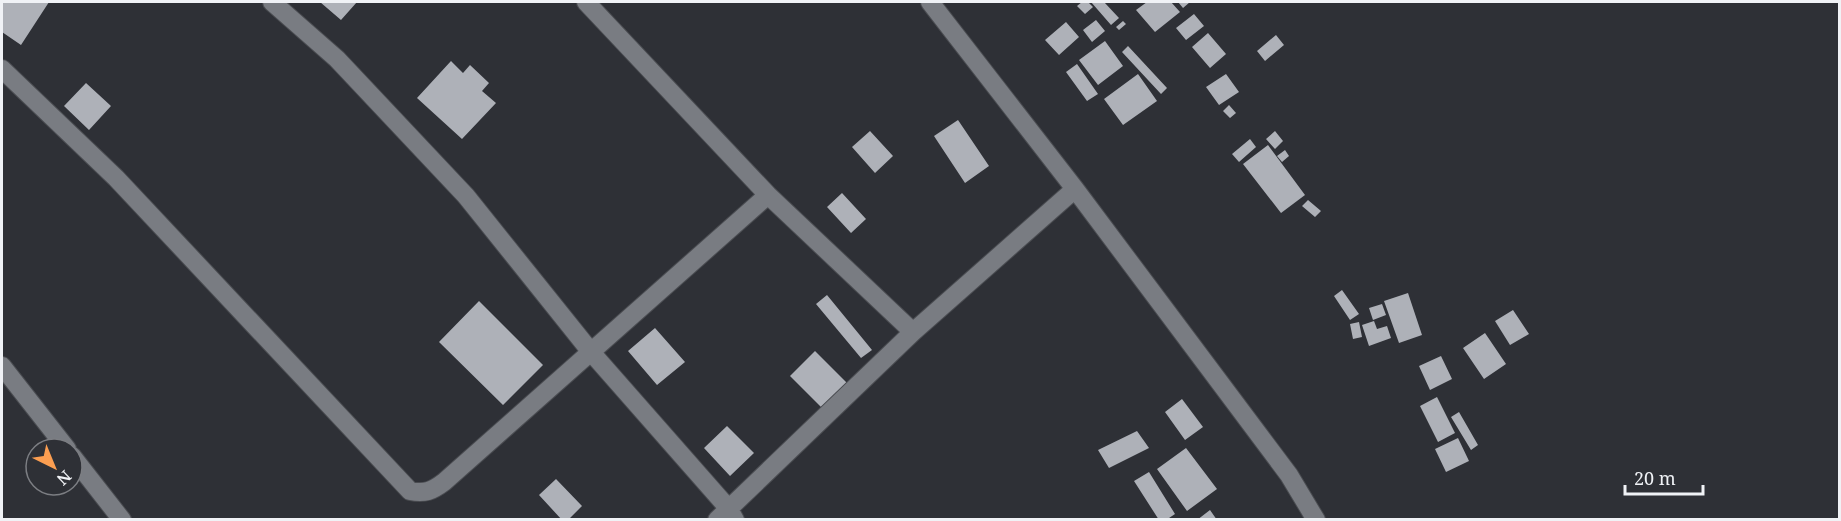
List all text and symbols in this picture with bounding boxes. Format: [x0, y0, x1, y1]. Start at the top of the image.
north arrow [24, 437, 84, 497]
scale bar [1625, 458, 1703, 496]
text: N [52, 466, 76, 491]
text: 20 m [1634, 466, 1676, 490]

